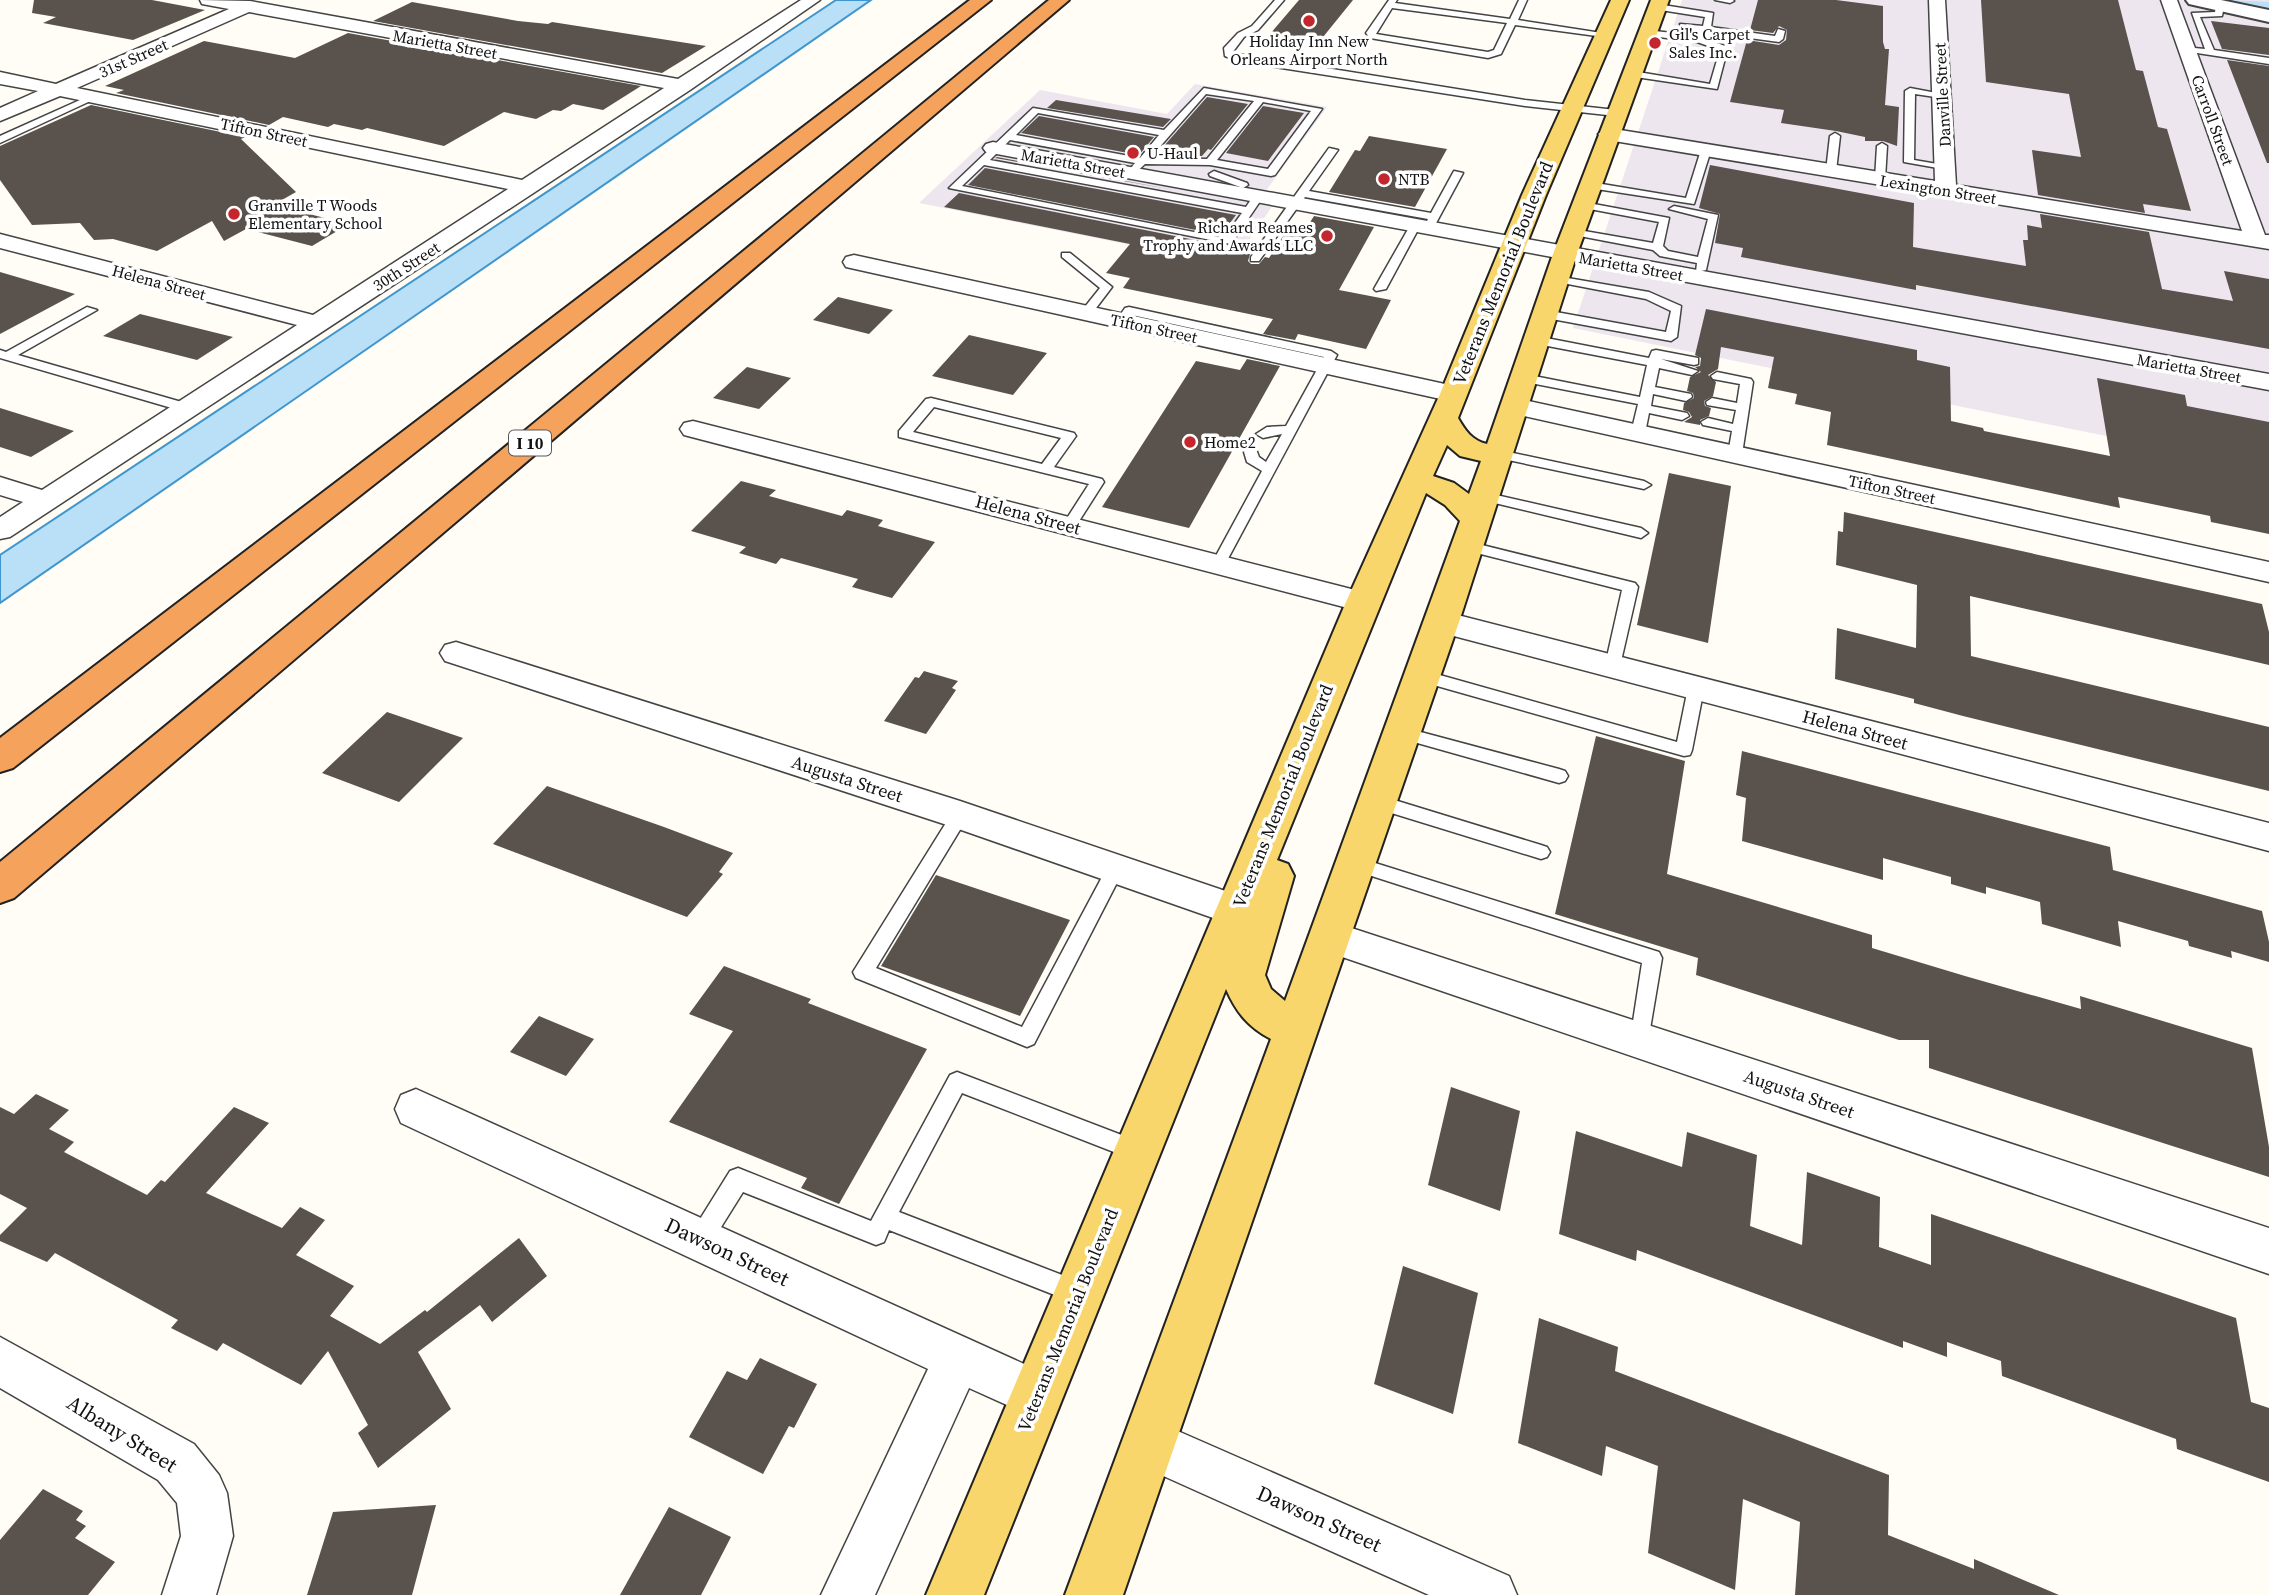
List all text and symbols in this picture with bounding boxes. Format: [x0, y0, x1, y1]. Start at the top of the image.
marker: Holiday Inn New Orleans Airport North [1301, 13, 1317, 29]
place label: Gil's Carpet Sales Inc. [1669, 23, 1751, 63]
street label: Marietta Street [391, 24, 500, 64]
place label: Holiday Inn New Orleans Airport North [1230, 30, 1388, 70]
street label: 31st Street [95, 33, 172, 83]
marker: Gil's Carpet Sales Inc. [1647, 35, 1663, 51]
street label: Danville Street [1928, 42, 1956, 148]
street label: Carroll Street [2186, 72, 2240, 169]
street label: Tifton Street [219, 112, 310, 152]
place label: U-Haul [1147, 142, 1198, 164]
street label: Marietta Street [1019, 143, 1128, 183]
marker: U-Haul [1125, 145, 1141, 161]
street label: Veterans Memorial Boulevard [1446, 157, 1559, 388]
place label: NTB [1398, 168, 1430, 190]
street label: Lexington Street [1878, 169, 1999, 209]
marker: NTB [1376, 171, 1392, 187]
place label: Granville T Woods Elementary School [248, 194, 383, 234]
marker: Granville T Woods Elementary School [226, 206, 242, 222]
place label: Richard Reames Trophy and Awards LLC [1143, 216, 1313, 256]
marker: Richard Reames Trophy and Awards LLC [1319, 228, 1335, 244]
street label: 30th Street [368, 236, 444, 296]
street label: Marietta Street [1577, 246, 1686, 286]
street label: Helena Street [110, 259, 209, 305]
street label: Tifton Street [1109, 308, 1200, 348]
street label: Marietta Street [2135, 348, 2244, 388]
road number: I 10 [509, 430, 551, 456]
place label: Home2 [1204, 431, 1256, 453]
marker: Home2 [1182, 434, 1198, 450]
street label: Tifton Street [1847, 469, 1938, 509]
street label: Helena Street [973, 488, 1084, 541]
street label: Veterans Memorial Boulevard [1226, 680, 1339, 911]
street label: Helena Street [1800, 703, 1911, 756]
street label: Augusta Street [788, 749, 906, 808]
street label: Augusta Street [1741, 1063, 1858, 1124]
street label: Veterans Memorial Boulevard [1011, 1204, 1124, 1435]
street label: Dawson Street [661, 1210, 794, 1293]
street label: Albany Street [62, 1388, 183, 1479]
street label: Dawson Street [1252, 1478, 1386, 1559]

